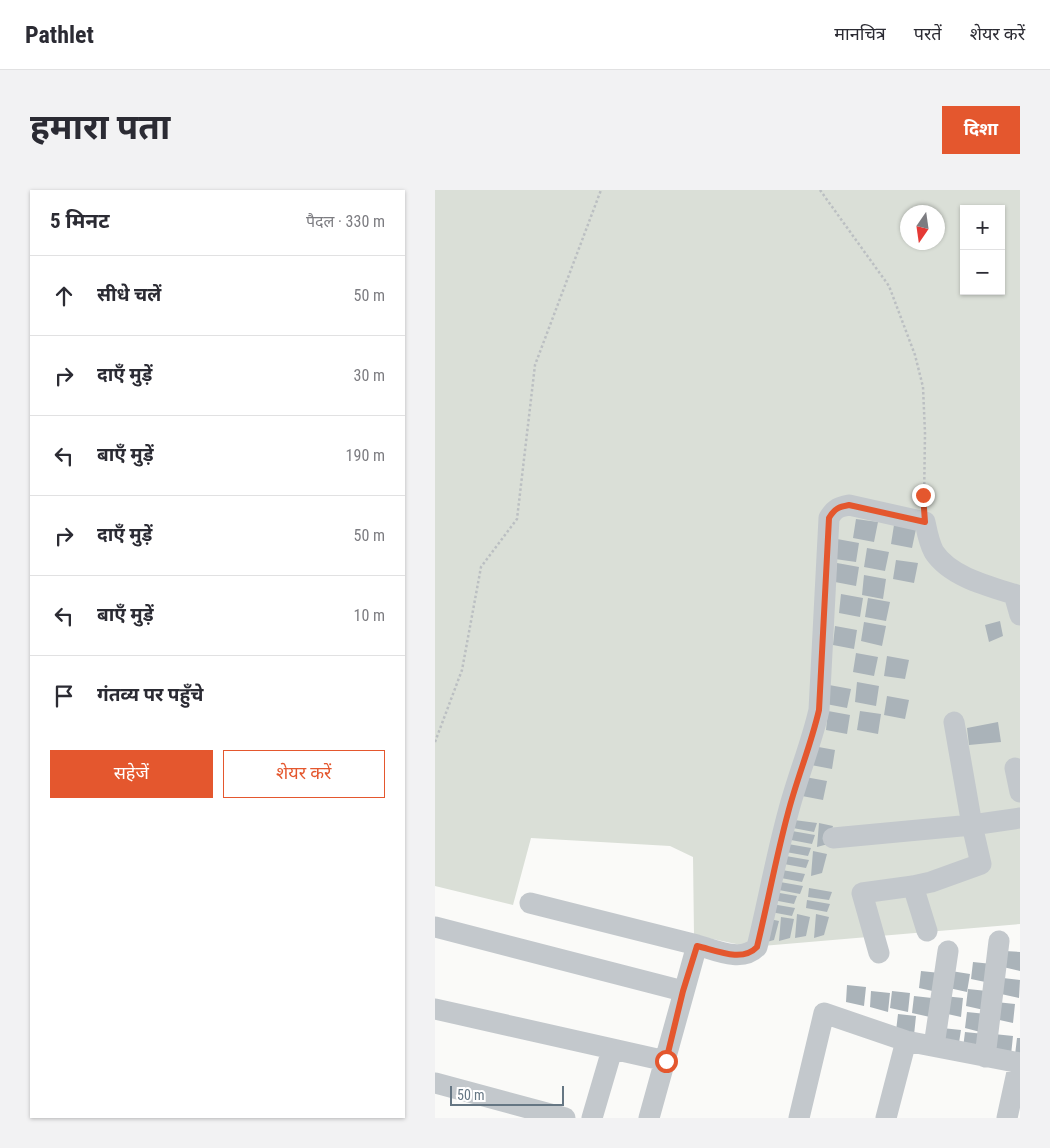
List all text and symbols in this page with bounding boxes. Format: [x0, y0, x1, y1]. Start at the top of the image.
text: Pathlet [25, 21, 94, 49]
text: मानचित्र [834, 23, 886, 44]
text: परतें [914, 23, 942, 44]
text: शेयर करें [970, 23, 1025, 44]
button: दिशा [942, 106, 1020, 154]
text: हमारा पता [30, 107, 170, 148]
north arrow [900, 205, 945, 250]
map controls [960, 205, 1005, 295]
button: + [960, 205, 1005, 250]
text: 5 मिनट [50, 209, 110, 233]
text: पैदल · 330 m [306, 212, 385, 231]
button: − [960, 250, 1005, 295]
icon: ahead [50, 282, 78, 310]
text: सीधे चलें [97, 283, 161, 306]
text: 50 m [353, 286, 385, 305]
icon: right [50, 362, 78, 390]
text: दाएँ मुड़ें [97, 363, 152, 386]
text: 30 m [353, 366, 385, 385]
icon: left [50, 442, 78, 470]
text: बाएँ मुड़ें [97, 443, 153, 466]
text: 190 m [346, 446, 385, 465]
route end [912, 484, 935, 507]
icon: right [50, 522, 78, 550]
text: दाएँ मुड़ें [97, 523, 152, 546]
text: 50 m [353, 526, 385, 545]
icon: left [50, 602, 78, 630]
text: बाएँ मुड़ें [97, 603, 153, 626]
text: 10 m [353, 606, 385, 625]
icon: arrive [50, 682, 78, 710]
text: गंतव्य पर पहुँचे [97, 683, 203, 706]
button: सहेजें [50, 750, 213, 798]
button: शेयर करें [223, 750, 385, 798]
route start [655, 1050, 678, 1073]
scale bar [450, 1083, 564, 1106]
text: 50 m [457, 1087, 485, 1103]

